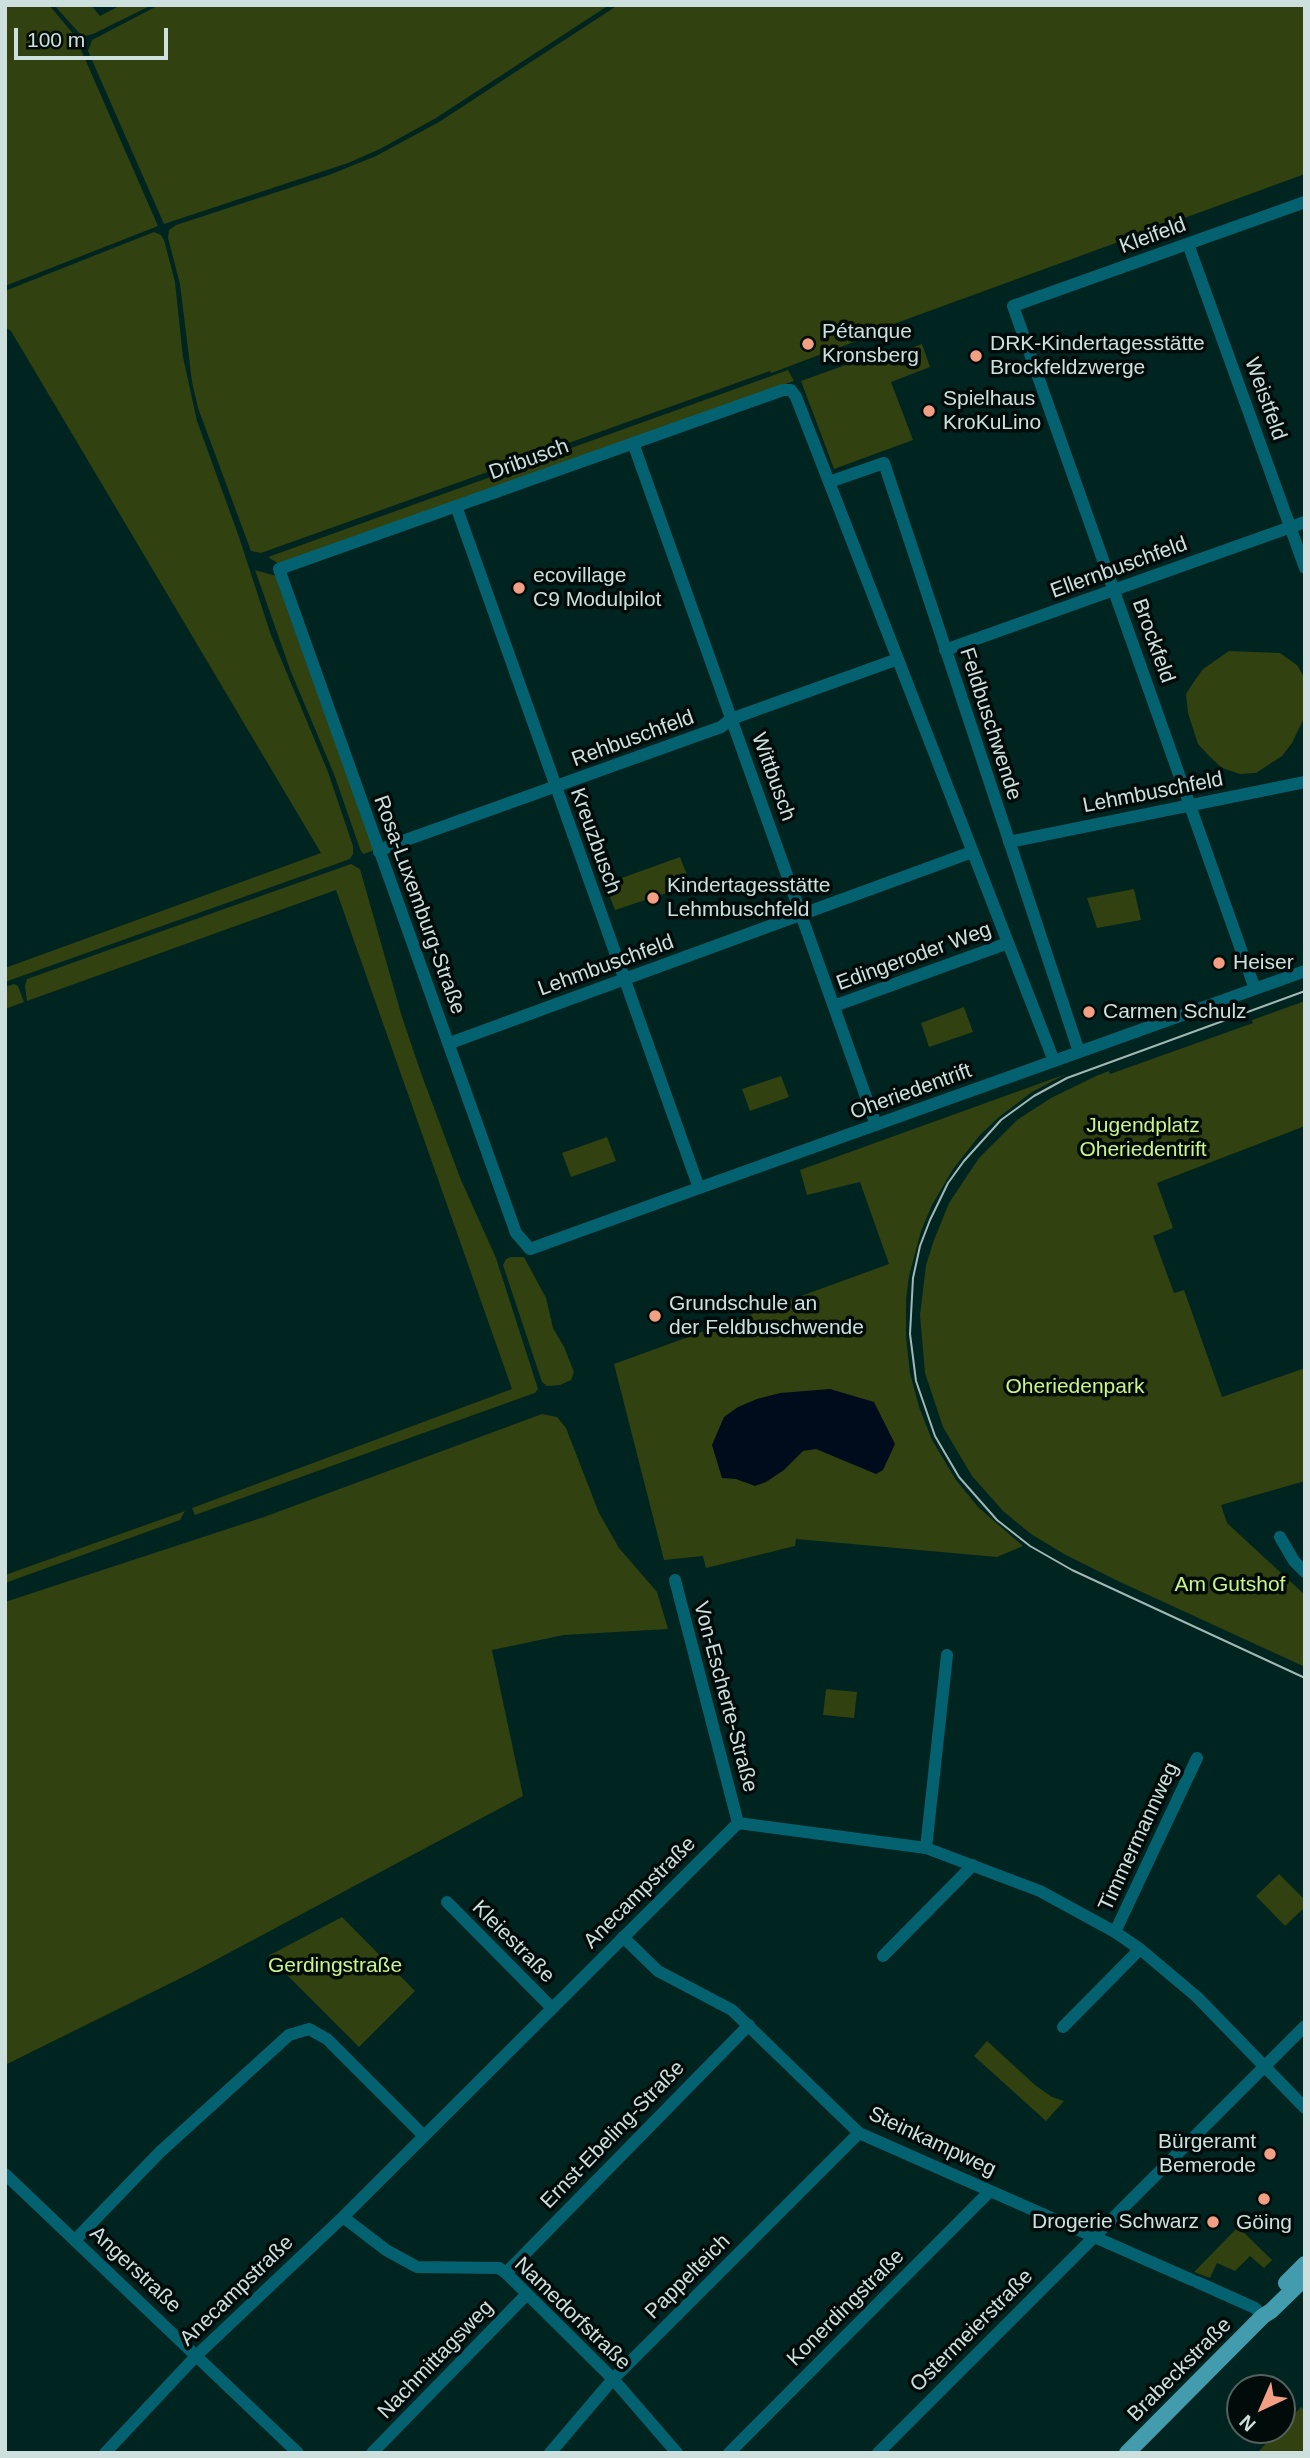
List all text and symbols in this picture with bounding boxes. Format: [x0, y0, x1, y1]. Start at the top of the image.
scale bar [18, 14, 172, 58]
text: 100 m [27, 28, 85, 51]
street label: Kleifeld [1116, 212, 1190, 260]
place label: Pétanque Kronsberg [822, 319, 919, 369]
place label: DRK-Kindertagesstätte Brockfeldzwerge [990, 331, 1205, 381]
marker: Pétanque Kronsberg [800, 336, 816, 352]
marker: DRK-Kindertagesstätte Brockfeldzwerge [968, 348, 984, 364]
street label: Weistfeld [1238, 354, 1292, 444]
place label: Spielhaus KroKuLino [943, 386, 1041, 436]
marker: Spielhaus KroKuLino [921, 403, 937, 419]
street label: Dribusch [486, 434, 572, 486]
street label: Ellernbuschfeld [1047, 532, 1191, 604]
place label: ecovillage C9 Modulpilot [533, 563, 661, 613]
marker: ecovillage C9 Modulpilot [511, 580, 527, 596]
street label: Brockfeld [1126, 596, 1180, 686]
street label: Feldbuschwende [953, 645, 1027, 803]
street label: Rehbuschfeld [568, 705, 698, 773]
street label: Wittbusch [745, 729, 801, 825]
street label: Lehmbuschfeld [1081, 767, 1225, 819]
street label: Kreuzbusch [564, 785, 626, 897]
street label: Rosa-Luxemburg-Straße [368, 792, 470, 1018]
place label: Kindertagesstätte Lehmbuschfeld [667, 873, 830, 923]
marker: Kindertagesstätte Lehmbuschfeld [645, 890, 661, 906]
street label: Edingeroder Weg [833, 917, 995, 997]
street label: Lehmbuschfeld [535, 930, 677, 1002]
place label: Heiser [1233, 950, 1294, 976]
marker: Heiser [1211, 955, 1227, 971]
place label: Carmen Schulz [1103, 999, 1247, 1025]
marker: Carmen Schulz [1081, 1004, 1097, 1020]
street label: Oheriedentrift [847, 1058, 975, 1126]
park label: Jugendplatz Oheriedentrift [1079, 1113, 1207, 1163]
place label: Grundschule an der Feldbuschwende [669, 1291, 864, 1341]
marker: Grundschule an der Feldbuschwende [647, 1308, 663, 1324]
park label: Oheriedenpark [1006, 1374, 1144, 1400]
park label: Am Gutshof [1175, 1572, 1285, 1598]
street label: Von-Escherte-Straße [687, 1599, 763, 1795]
street label: Timmermannweg [1093, 1759, 1185, 1915]
street label: Anecampstraße [579, 1832, 701, 1954]
street label: Kleiestraße [467, 1896, 559, 1988]
park label: Gerdingstraße [268, 1953, 402, 1979]
street label: Ernst-Ebeling-Straße [536, 2056, 690, 2214]
street label: Steinkampweg [864, 2101, 1000, 2183]
place label: Bürgeramt Bemerode [1158, 2129, 1256, 2179]
marker: Bürgeramt Bemerode [1262, 2146, 1278, 2162]
marker: Göing [1256, 2191, 1272, 2207]
place label: Drogerie Schwarz [1032, 2209, 1199, 2235]
place label: Göing [1236, 2210, 1292, 2236]
marker: Drogerie Schwarz [1205, 2214, 1221, 2230]
street label: Angerstraße [84, 2221, 186, 2319]
street label: Pappelteich [640, 2229, 736, 2325]
street label: Anecampstraße [175, 2230, 299, 2352]
street label: Konerdingstraße [782, 2244, 910, 2372]
street label: Namedorfstraße [509, 2252, 635, 2376]
street label: Ostermeierstraße [905, 2264, 1039, 2398]
street label: Nachmittagsweg [373, 2295, 499, 2425]
street label: Brabeckstraße [1123, 2313, 1237, 2427]
north arrow [1226, 2374, 1296, 2444]
text: N [1235, 2411, 1260, 2435]

